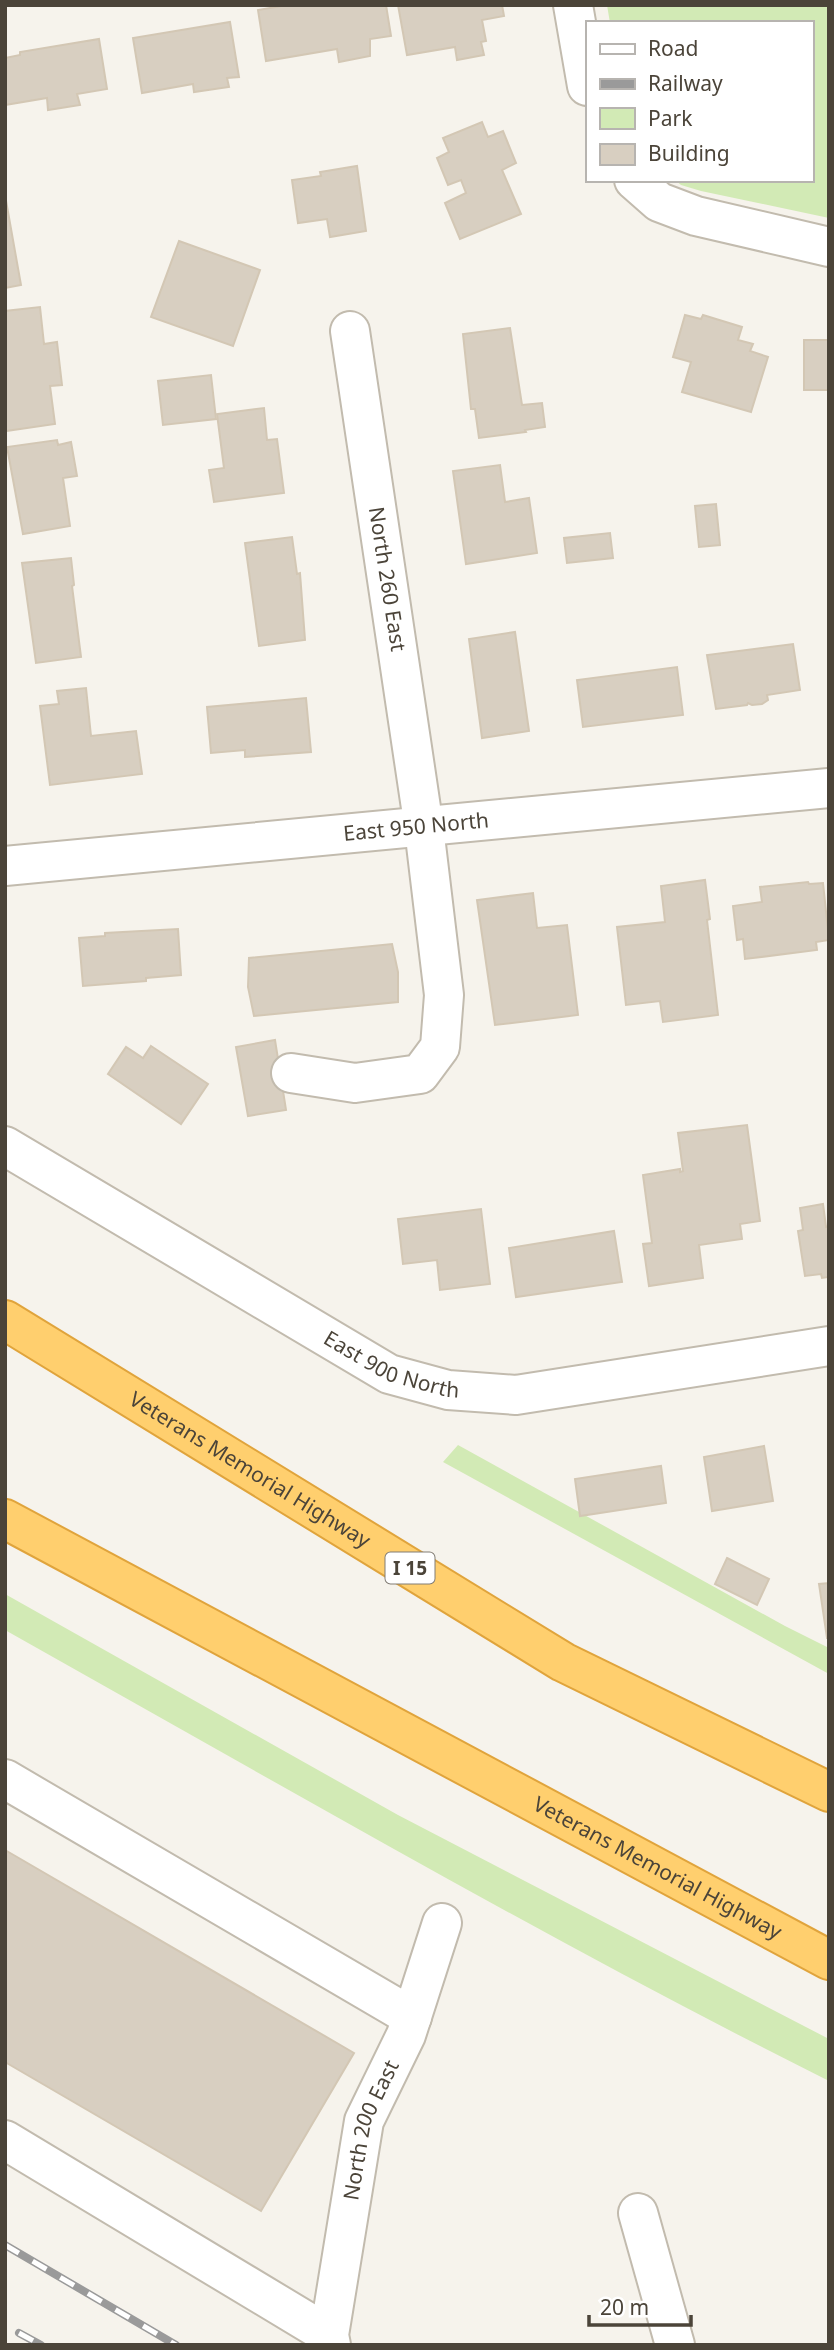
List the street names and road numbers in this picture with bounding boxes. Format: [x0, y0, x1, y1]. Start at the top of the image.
street label: North 260 East [363, 505, 413, 654]
street label: East 950 North [342, 805, 490, 847]
street label: East 900 North [319, 1324, 460, 1404]
street label: Veterans Memorial Highway [124, 1385, 376, 1554]
road number: I 15 [386, 1552, 434, 1584]
street label: Veterans Memorial Highway [529, 1789, 787, 1945]
street label: North 200 East [336, 2055, 405, 2202]

